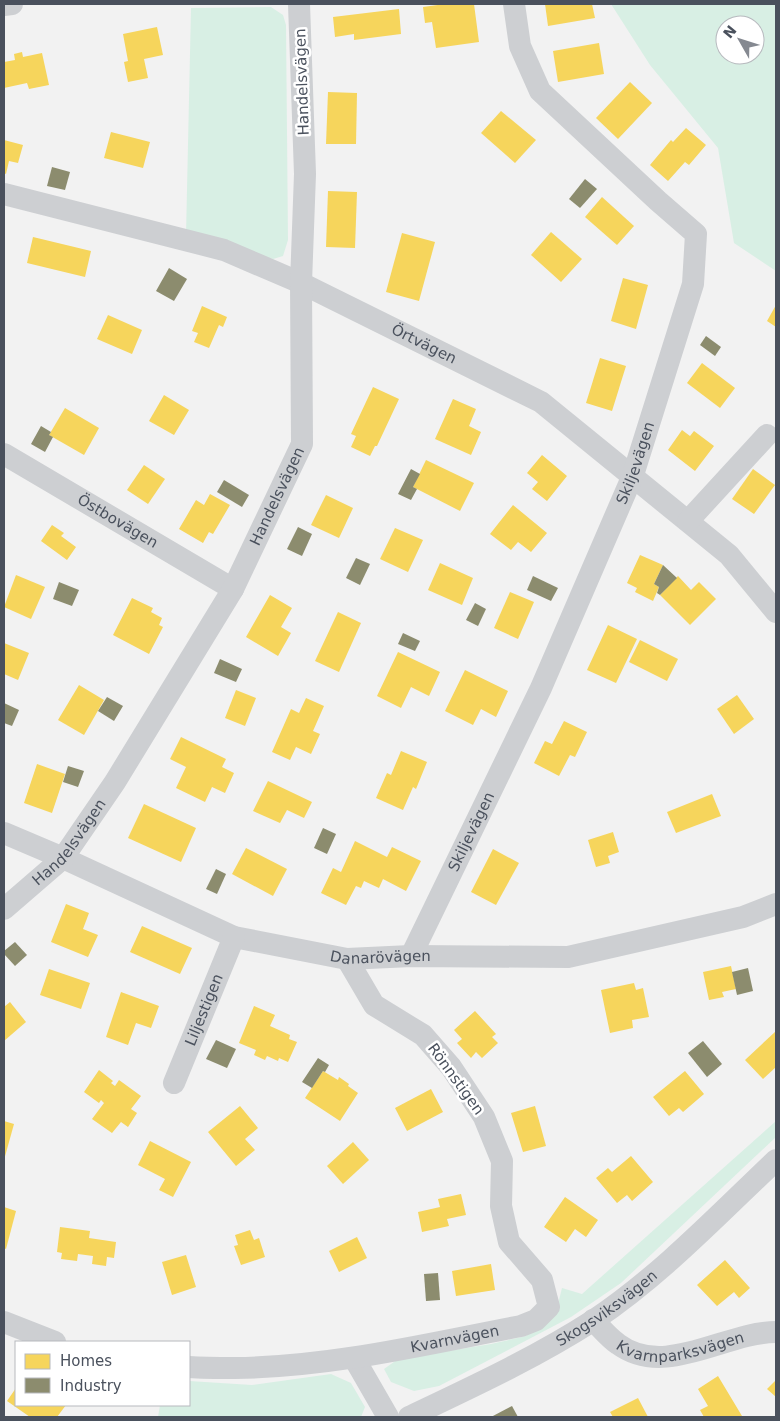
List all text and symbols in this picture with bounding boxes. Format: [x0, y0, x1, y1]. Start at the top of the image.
north arrow [715, 15, 765, 65]
text: N [720, 22, 740, 41]
street label: Handelsvägen [291, 28, 313, 136]
street label: Örtvägen [388, 319, 459, 368]
street label: Skiljevägen [612, 420, 658, 507]
street label: Handelsvägen [246, 444, 308, 548]
street label: Östbovägen [74, 489, 161, 552]
street label: Skiljevägen [444, 789, 498, 875]
street label: Handelsvägen [29, 795, 110, 889]
street label: Danarövägen [329, 947, 431, 969]
street label: Liljestigen [181, 971, 227, 1049]
street label: Rönnstigen [424, 1040, 488, 1118]
street label: Skogsviksvägen [553, 1266, 661, 1350]
street label: Kvarnvägen [409, 1321, 500, 1356]
street label: Kvarnparksvägen [613, 1328, 746, 1366]
legend [15, 1341, 190, 1406]
text: Homes [60, 1352, 112, 1370]
text: Industry [60, 1377, 122, 1395]

